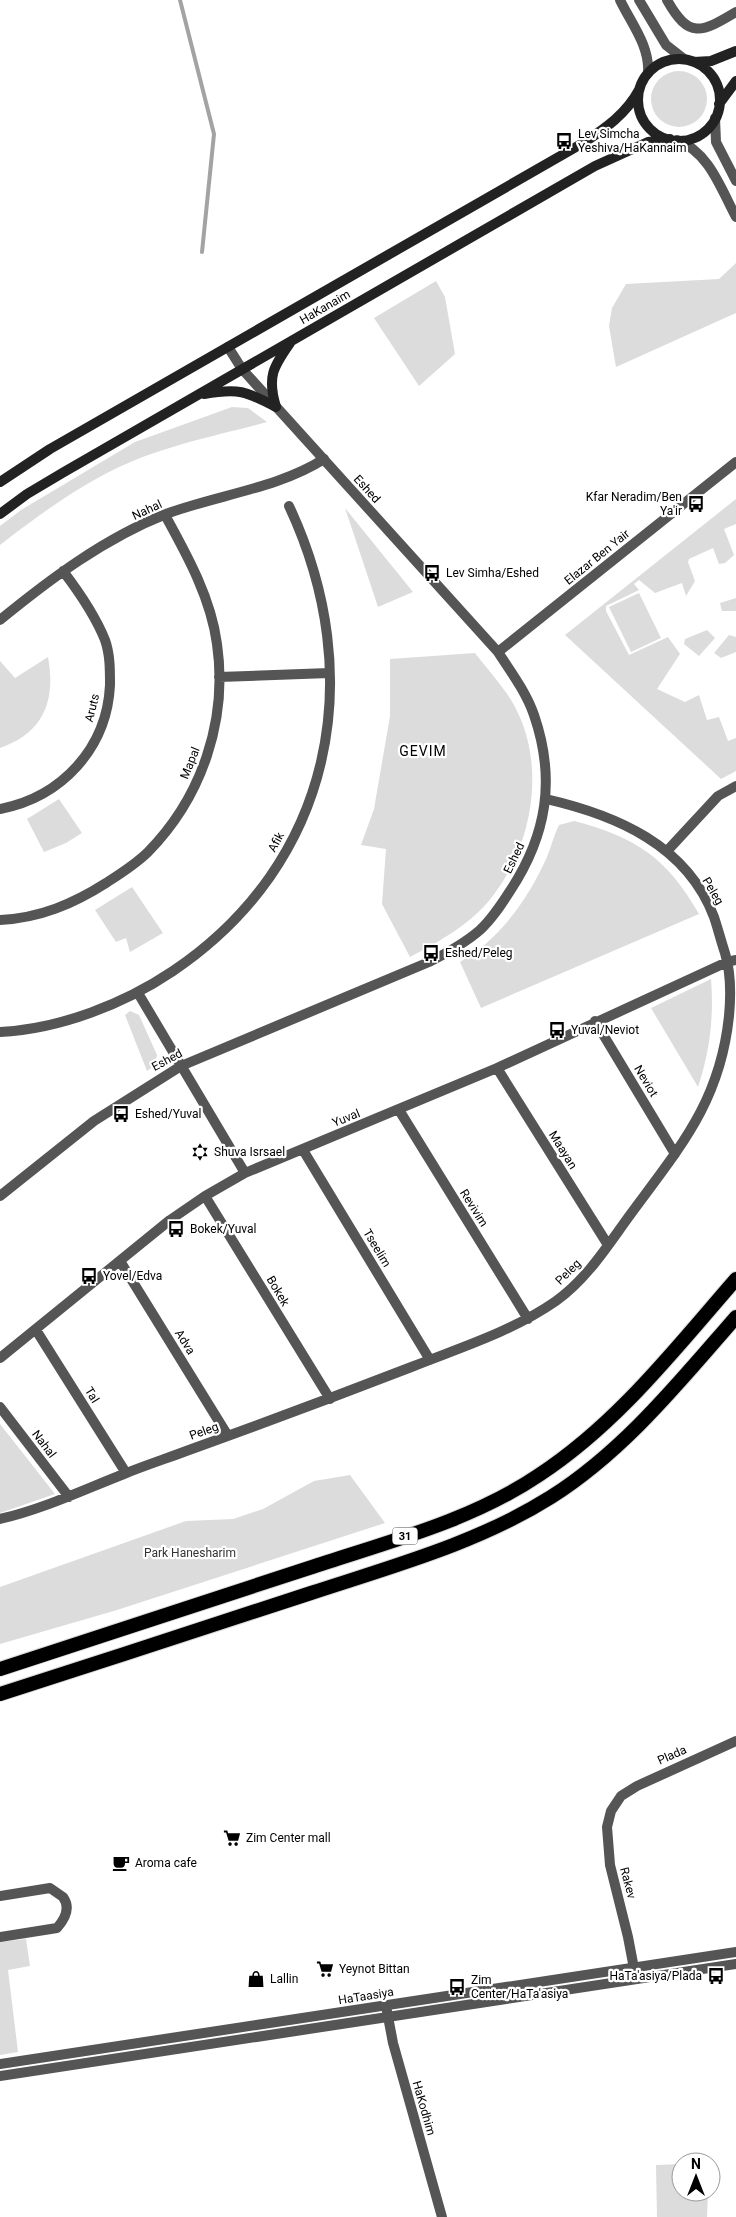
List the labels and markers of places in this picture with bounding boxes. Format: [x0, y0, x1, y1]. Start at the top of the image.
place label: Lev Simcha Yeshiva/HaKannaim [578, 127, 686, 155]
bus stop icon: Lev Simcha Yeshiva/HaKannaim [554, 131, 574, 151]
place label: Kfar Neradim/Ben Ya'ir [586, 490, 682, 518]
bus stop icon: Kfar Neradim/Ben Ya'ir [686, 494, 706, 514]
bus stop icon: Lev Simha/Eshed [422, 563, 442, 583]
place label: Lev Simha/Eshed [446, 566, 539, 580]
bus stop icon: Eshed/Peleg [421, 943, 441, 963]
place label: Eshed/Peleg [445, 946, 513, 960]
bus stop icon: Yuval/Neviot [547, 1020, 567, 1040]
place label: Yuval/Neviot [571, 1023, 639, 1037]
bus stop icon: Eshed/Yuval [111, 1104, 131, 1124]
place label: Eshed/Yuval [135, 1107, 201, 1121]
synagogue icon: Shuva Isrsael [190, 1142, 210, 1162]
place label: Shuva Isrsael [214, 1145, 285, 1159]
bus stop icon: Bokek/Yuval [166, 1219, 186, 1239]
place label: Bokek/Yuval [190, 1222, 256, 1236]
bus stop icon: Yovel/Edva [79, 1266, 99, 1286]
place label: Yovel/Edva [103, 1269, 162, 1283]
supermarket icon: Zim Center mall [222, 1828, 242, 1848]
place label: Zim Center mall [246, 1831, 331, 1845]
cafe icon: Aroma cafe [111, 1853, 131, 1873]
place label: Aroma cafe [135, 1856, 197, 1870]
supermarket icon: Yeynot Bittan [315, 1959, 335, 1979]
place label: Yeynot Bittan [339, 1962, 410, 1976]
bus stop icon: HaTa'asiya/Plada [706, 1966, 726, 1986]
shop icon: Lallin [246, 1969, 266, 1989]
place label: HaTa'asiya/Plada [609, 1969, 702, 1983]
place label: Lallin [270, 1972, 298, 1986]
place label: Zim Center/HaTa'asiya [471, 1973, 568, 2001]
bus stop icon: Zim Center/HaTa'asiya [447, 1977, 467, 1997]

